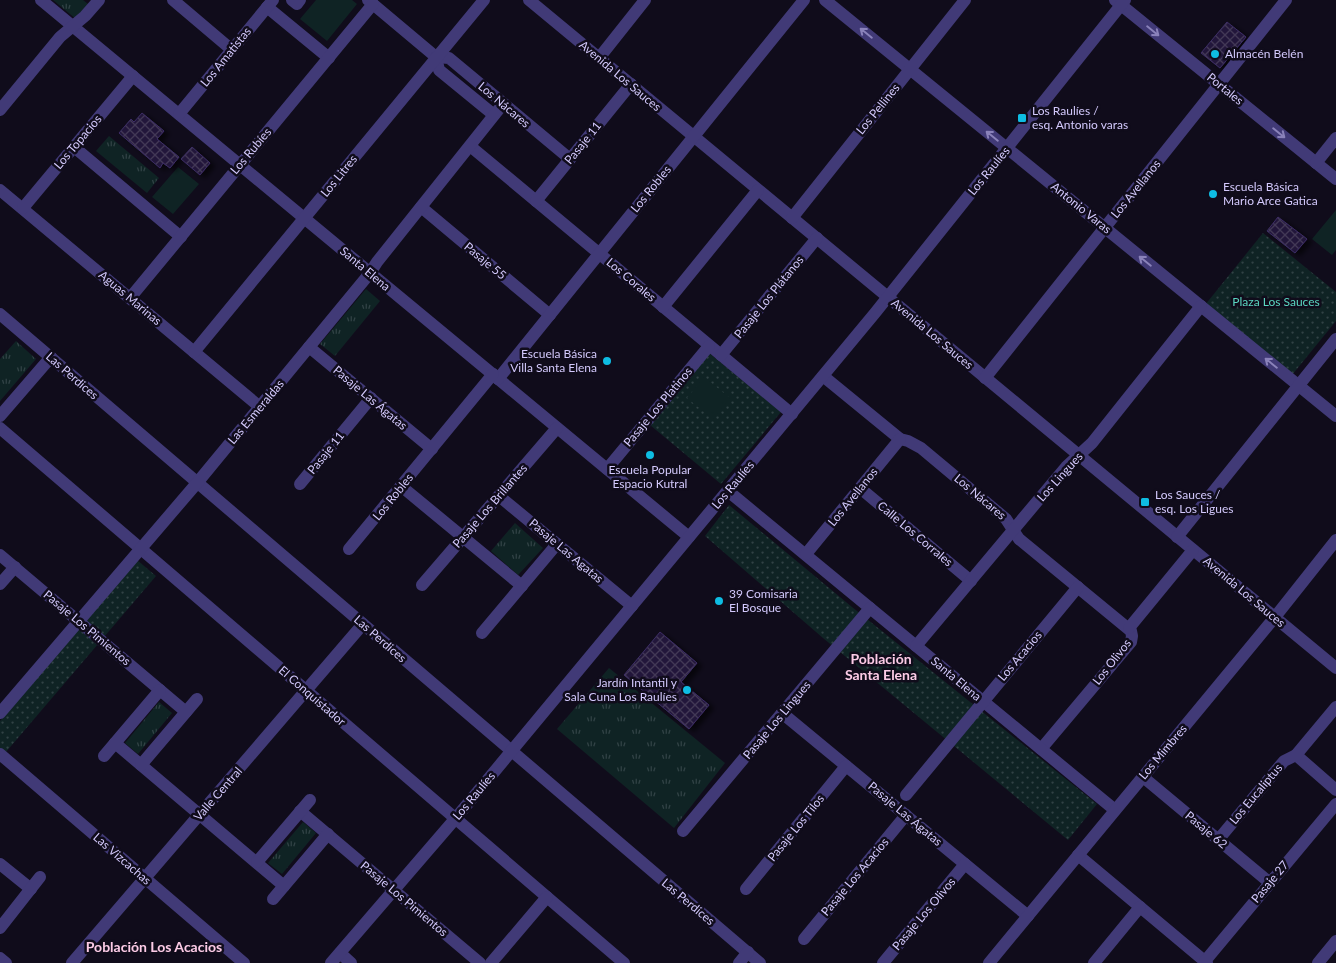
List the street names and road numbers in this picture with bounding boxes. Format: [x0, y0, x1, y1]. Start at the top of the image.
street label: Los Amatistas [197, 24, 254, 90]
street label: Avenida Los Sauces [576, 37, 664, 114]
street label: Portales [1204, 69, 1247, 108]
street label: Los Nácares [475, 79, 533, 131]
street label: Los Pellines [853, 80, 903, 137]
street label: Los Topacios [51, 112, 105, 172]
street label: Pasaje 11 [561, 118, 604, 167]
street label: Los Rubíes [227, 124, 274, 177]
street label: Los Raulíes [964, 143, 1013, 198]
street label: Los Litres [317, 152, 360, 200]
street label: Los Avellanos [1108, 156, 1164, 221]
street label: Los Robles [627, 162, 674, 215]
street label: Antonio Varas [1048, 179, 1115, 237]
street label: Pasaje 55 [461, 239, 509, 283]
street label: Santa Elena [337, 243, 394, 294]
street label: Pasaje Los Plátanos [731, 252, 807, 341]
street label: Los Corales [603, 255, 659, 305]
street label: Aguas Marinas [96, 267, 165, 328]
street label: Avenida Los Sauces [888, 295, 976, 372]
street label: Las Perdices [43, 349, 102, 402]
street label: Pasaje Las Ágatas [330, 362, 410, 433]
street label: Pasaje Los Platinos [620, 364, 695, 449]
street label: Las Esmeraldas [224, 376, 287, 447]
street label: Pasaje 11 [304, 428, 347, 477]
street label: Los Lingues [1034, 449, 1086, 504]
street label: Los Raulíes [708, 458, 757, 512]
street label: Pasaje Los Brillantes [449, 461, 530, 551]
street label: Los Avellanos [825, 464, 881, 529]
street label: Los Robles [369, 470, 416, 523]
street label: Los Nácares [951, 471, 1009, 523]
street label: Calle Los Corrales [875, 498, 956, 569]
street label: Pasaje Las Agatas [526, 515, 606, 586]
street label: Avenida Los Sauces [1200, 553, 1288, 630]
street label: Pasaje Los Pimientos [41, 587, 134, 668]
street label: Las Perdices [351, 612, 410, 665]
street label: Los Acacios [994, 628, 1045, 684]
street label: Los Olivos [1089, 636, 1134, 688]
street label: Santa Elena [928, 653, 985, 704]
street label: El Conquistador [276, 662, 349, 729]
street label: Pasaje Los Lingues [740, 678, 814, 762]
street label: Los Mimbres [1135, 721, 1190, 782]
street label: Los Eucaliptus [1226, 760, 1285, 827]
street label: Valle Central [190, 764, 245, 824]
street label: Los Raulíes [449, 769, 498, 823]
street label: Pasaje Las Ágatas [865, 778, 945, 849]
street label: Pasaje Los Tilos [764, 791, 827, 864]
street label: Pasaje 62 [1182, 808, 1230, 852]
street label: Las Vizcachas [90, 829, 154, 888]
street label: Pasaje Los Acacios [818, 835, 892, 919]
street label: Pasaje Los Pimientos [358, 858, 451, 939]
street label: Pasaje 27 [1248, 858, 1292, 906]
street label: Pasaje Los Olivos [889, 874, 958, 953]
street label: Las Perdices [659, 875, 718, 928]

